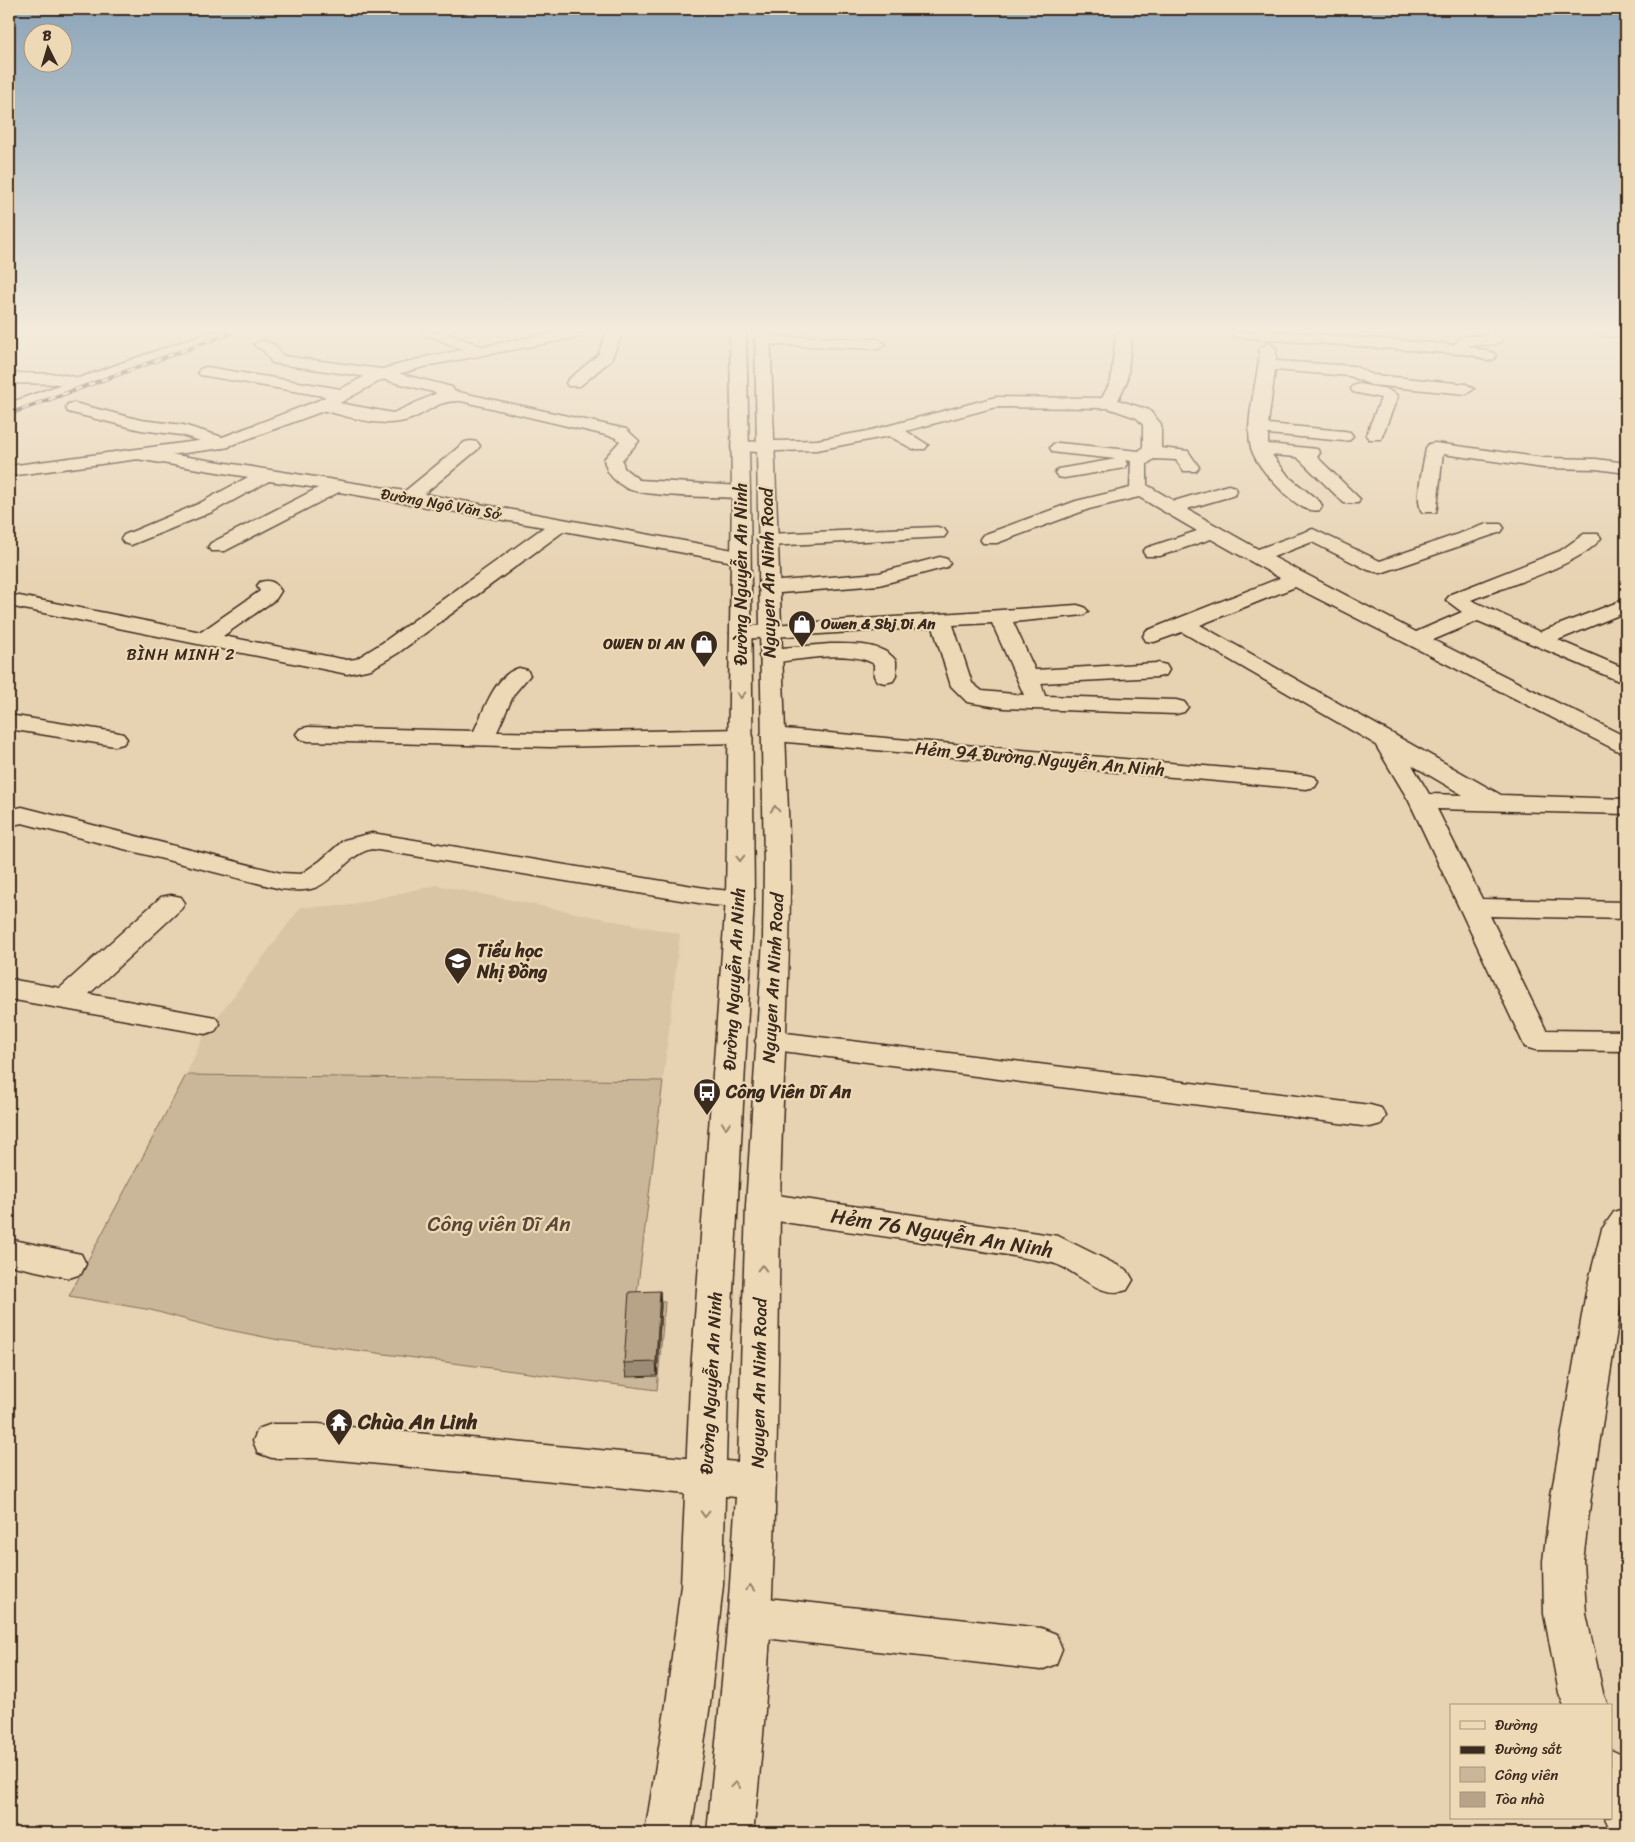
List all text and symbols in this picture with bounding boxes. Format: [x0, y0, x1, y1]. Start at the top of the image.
north arrow [22, 22, 72, 72]
text: B [41, 23, 53, 48]
street label: Đường Ngô Văn Sở [379, 481, 504, 528]
street label: Đường Nguyễn An Ninh [725, 482, 757, 666]
street label: Nguyen An Ninh Road [750, 486, 785, 658]
shop icon: Owen & Sbj Di An [787, 609, 817, 648]
place label: Owen & Sbj Di An [820, 611, 936, 637]
shop icon: OWEN DI AN [689, 629, 719, 668]
place label: OWEN DI AN [602, 631, 686, 657]
district label: BÌNH MINH 2 [126, 640, 236, 669]
one-way arrow [736, 692, 746, 700]
street label: Hẻm 94 Đường Nguyễn An Ninh [914, 732, 1166, 786]
one-way arrow [770, 804, 781, 812]
one-way arrow [735, 854, 745, 862]
street label: Đường Nguyễn An Ninh [713, 887, 755, 1071]
street label: Nguyen An Ninh Road [753, 891, 794, 1064]
place label: Tiểu học Nhị Đồng [476, 935, 547, 988]
school or university icon: Tiểu học Nhị Đồng [443, 946, 473, 985]
place label: Công Viên Dĩ An [725, 1076, 851, 1108]
bus stop icon: Công Viên Dĩ An [692, 1077, 722, 1116]
one-way arrow [720, 1121, 731, 1129]
street label: Hẻm 76 Nguyễn An Ninh [828, 1197, 1056, 1269]
park label: Công viên Dĩ An [427, 1205, 571, 1243]
one-way arrow [757, 1264, 767, 1272]
street label: Đường Nguyễn An Ninh [690, 1291, 732, 1475]
street label: Nguyen An Ninh Road [742, 1296, 777, 1468]
place label: Chùa An Linh [357, 1403, 478, 1441]
temple icon: Chùa An Linh [324, 1407, 354, 1446]
one-way arrow [700, 1510, 710, 1518]
one-way arrow [745, 1584, 756, 1592]
legend [1450, 1704, 1612, 1820]
text: Đường [1495, 1712, 1538, 1738]
text: Đường sắt [1495, 1736, 1562, 1762]
text: Công viên [1495, 1762, 1558, 1788]
one-way arrow [730, 1781, 741, 1789]
text: Tòa nhà [1495, 1786, 1545, 1812]

